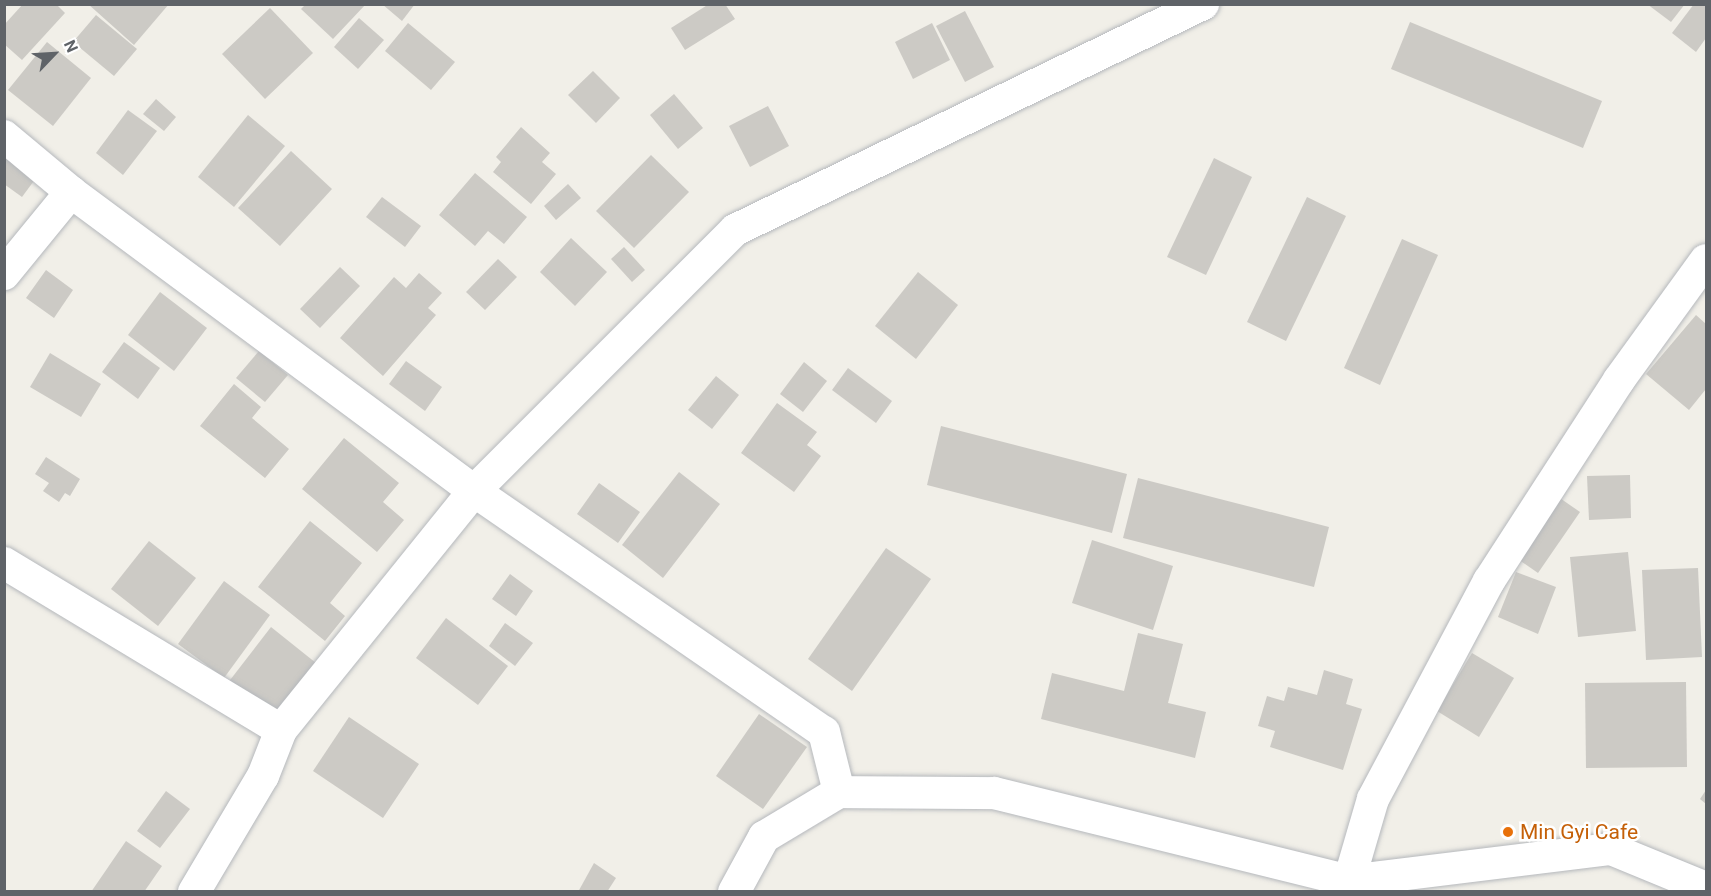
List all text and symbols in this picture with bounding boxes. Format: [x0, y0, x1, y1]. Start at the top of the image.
north arrow [24, 24, 84, 84]
text: N [60, 37, 82, 55]
place label: Min Gyi Cafe [1520, 819, 1638, 845]
marker: Min Gyi Cafe [1501, 825, 1515, 839]

